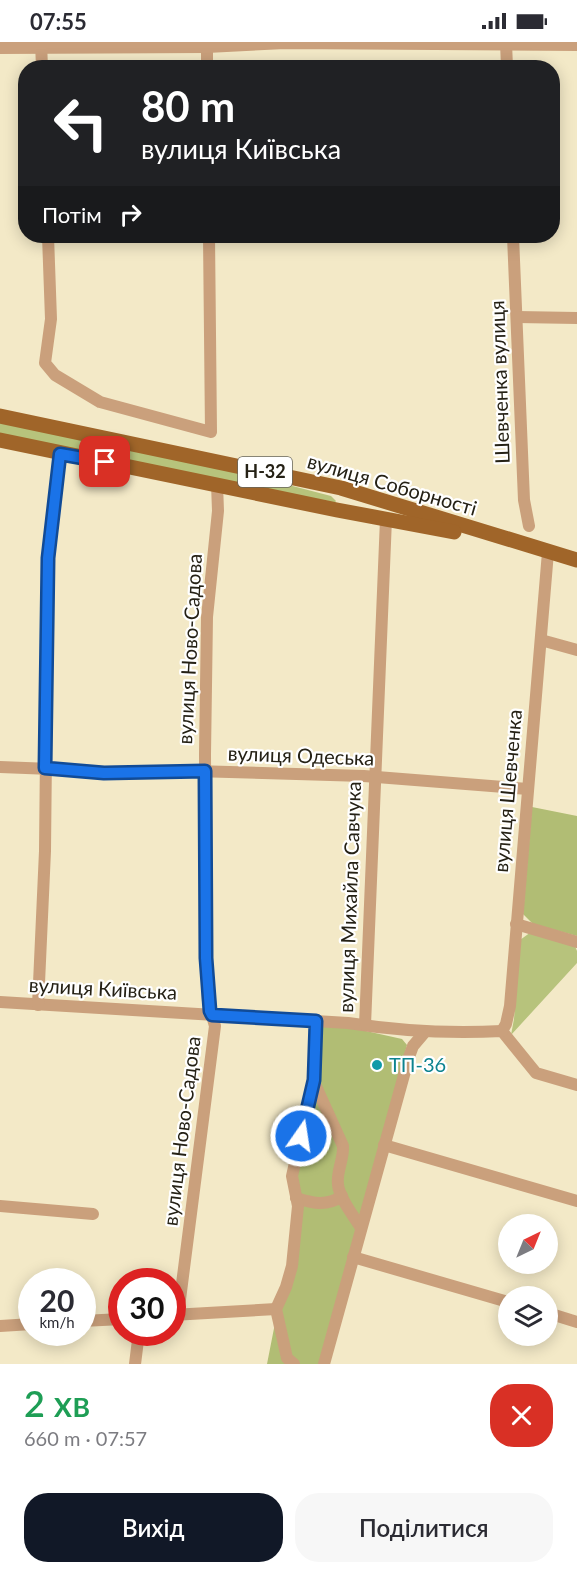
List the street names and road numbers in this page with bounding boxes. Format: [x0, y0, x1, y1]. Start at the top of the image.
street label: Шевченка вулиця [484, 300, 514, 464]
street label: вулиця Соборності [305, 448, 480, 520]
road number: Н-32 [238, 457, 292, 487]
street label: вулиця Ново-Садова [172, 553, 206, 745]
street label: вулиця Шевченка [488, 708, 526, 873]
street label: вулиця Одеська [227, 740, 375, 770]
street label: вулиця Михайла Савчука [333, 781, 365, 1013]
street label: вулиця Київська [28, 972, 178, 1004]
street label: вулиця Ново-Садова [157, 1035, 205, 1227]

